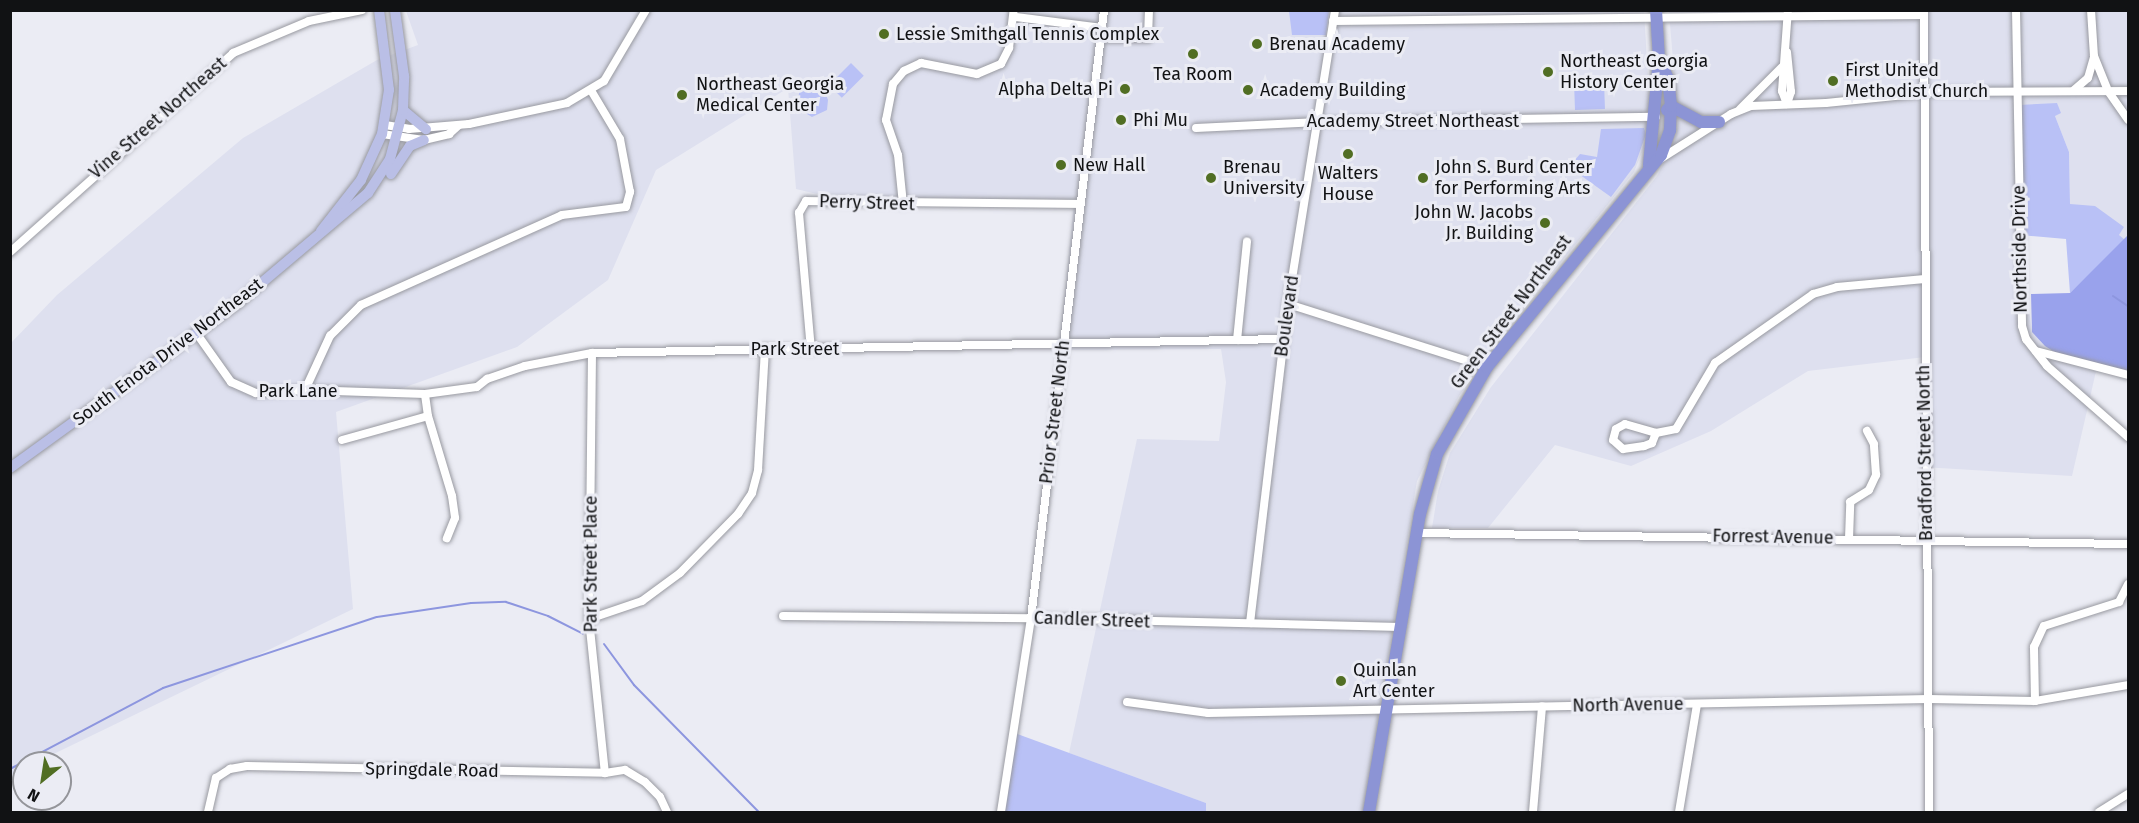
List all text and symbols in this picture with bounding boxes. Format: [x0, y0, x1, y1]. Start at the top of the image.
place label: Lessie Smithgall Tennis Complex [896, 23, 1159, 45]
marker: Lessie Smithgall Tennis Complex [877, 27, 891, 41]
place label: Brenau Academy [1269, 33, 1405, 55]
marker: Brenau Academy [1250, 37, 1264, 51]
marker: Tea Room [1186, 47, 1200, 61]
place label: Northeast Georgia History Center [1560, 51, 1708, 94]
street label: Vine Street Northeast [85, 53, 231, 183]
place label: First United Methodist Church [1845, 60, 1988, 103]
place label: Tea Room [1153, 63, 1233, 85]
marker: Northeast Georgia History Center [1541, 65, 1555, 79]
place label: Northeast Georgia Medical Center [696, 74, 844, 116]
marker: First United Methodist Church [1826, 74, 1840, 88]
place label: Alpha Delta Pi [998, 78, 1113, 100]
place label: Academy Building [1260, 79, 1405, 101]
marker: Alpha Delta Pi [1118, 82, 1132, 96]
marker: Academy Building [1241, 83, 1255, 97]
marker: Northeast Georgia Medical Center [673, 86, 691, 104]
place label: Phi Mu [1133, 109, 1188, 131]
street label: Academy Street Northeast [1307, 110, 1519, 132]
marker: Phi Mu [1114, 113, 1128, 127]
marker: Walters House [1341, 147, 1355, 161]
place label: New Hall [1073, 154, 1145, 176]
place label: Brenau University [1223, 157, 1305, 200]
place label: John S. Burd Center for Performing Arts [1435, 157, 1592, 200]
marker: New Hall [1054, 158, 1068, 172]
place label: Walters House [1318, 163, 1378, 206]
marker: Brenau University [1204, 171, 1218, 185]
marker: John S. Burd Center for Performing Arts [1416, 171, 1430, 185]
street label: Northside Drive [2008, 185, 2032, 313]
street label: Perry Street [819, 191, 915, 215]
place label: John W. Jacobs Jr. Building [1415, 202, 1533, 244]
marker: John W. Jacobs Jr. Building [1538, 216, 1552, 230]
street label: Green Street Northeast [1446, 231, 1576, 393]
street label: South Enota Drive Northeast [69, 274, 267, 430]
street label: Boulevard [1271, 274, 1303, 358]
street label: Park Street [750, 338, 840, 360]
street label: Prior Street North [1035, 339, 1075, 485]
street label: Bradford Street North [1913, 365, 1937, 541]
street label: Park Lane [258, 380, 338, 402]
street label: Park Street Place [580, 495, 602, 633]
street label: Forrest Avenue [1712, 525, 1834, 549]
street label: Candler Street [1033, 607, 1151, 633]
place label: Quinlan Art Center [1353, 660, 1435, 702]
marker: Quinlan Art Center [1334, 674, 1348, 688]
street label: North Avenue [1572, 693, 1684, 717]
north arrow [12, 751, 72, 811]
street label: Springdale Road [365, 758, 499, 782]
text: N [24, 784, 43, 806]

